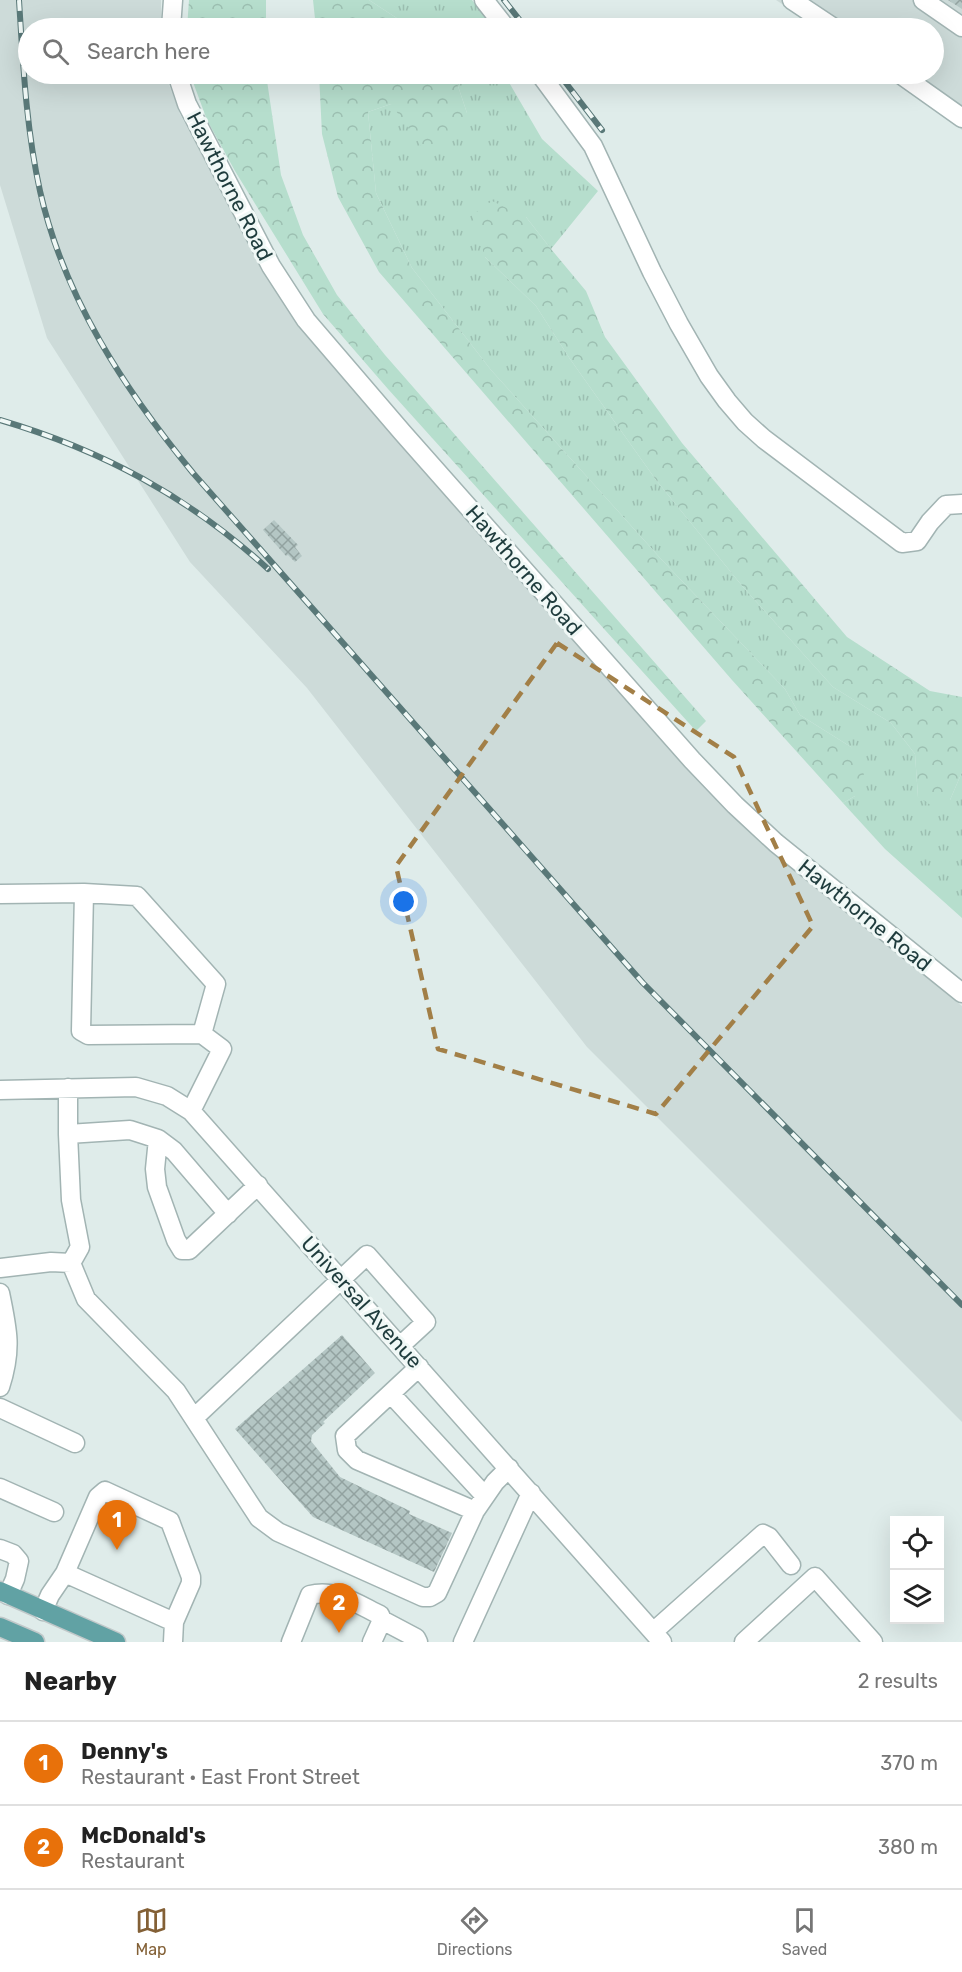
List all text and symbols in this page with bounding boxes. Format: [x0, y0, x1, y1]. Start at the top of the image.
search box [18, 18, 944, 84]
icon: search [39, 35, 72, 68]
text: Search here [87, 38, 210, 65]
street label: Hawthorne Road [182, 107, 278, 265]
street label: Hawthorne Road [461, 500, 587, 640]
street label: Hawthorne Road [793, 854, 937, 976]
your location [389, 887, 418, 916]
street label: Universal Avenue [296, 1231, 428, 1373]
pin: 1 [98, 1500, 136, 1550]
map controls [890, 1516, 944, 1624]
button: locate [890, 1516, 944, 1570]
button: layers [890, 1570, 944, 1624]
pin: 2 [320, 1584, 358, 1633]
text: Nearby [24, 1666, 117, 1697]
text: 2 results [858, 1669, 938, 1693]
text: Denny's [81, 1738, 168, 1765]
text: 1 [39, 1751, 48, 1775]
text: 370 m [880, 1751, 938, 1775]
text: Restaurant · East Front Street [81, 1765, 360, 1789]
text: McDonald's [81, 1822, 206, 1849]
text: 2 [37, 1835, 50, 1859]
text: 380 m [878, 1835, 938, 1859]
text: Restaurant [81, 1849, 185, 1873]
tab: Map [135, 1904, 168, 1959]
tab: Directions [437, 1904, 513, 1959]
tab: Saved [782, 1904, 827, 1959]

